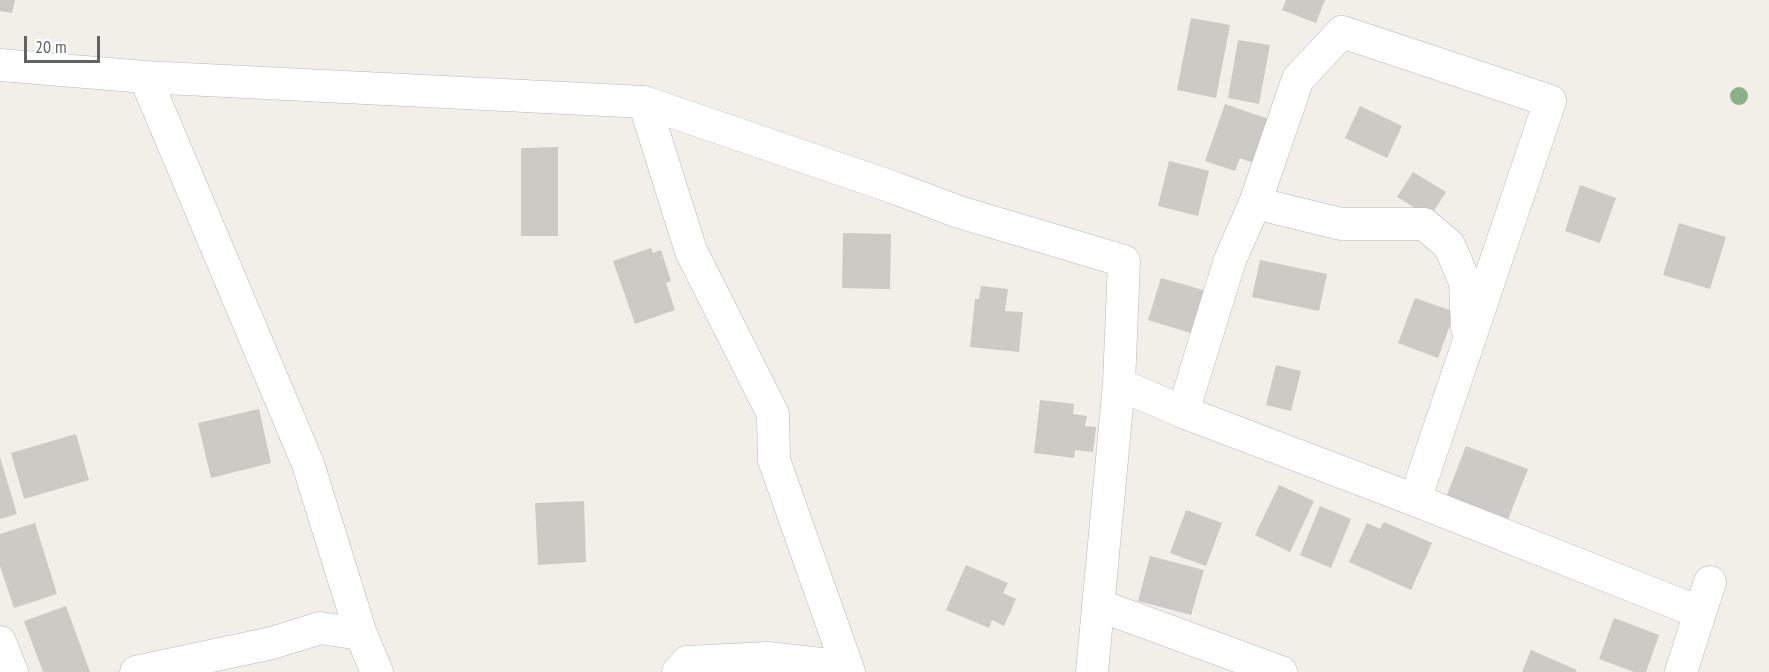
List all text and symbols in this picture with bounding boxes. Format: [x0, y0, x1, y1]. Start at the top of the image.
scale bar [27, 24, 104, 62]
text: 20 m [35, 35, 67, 58]

